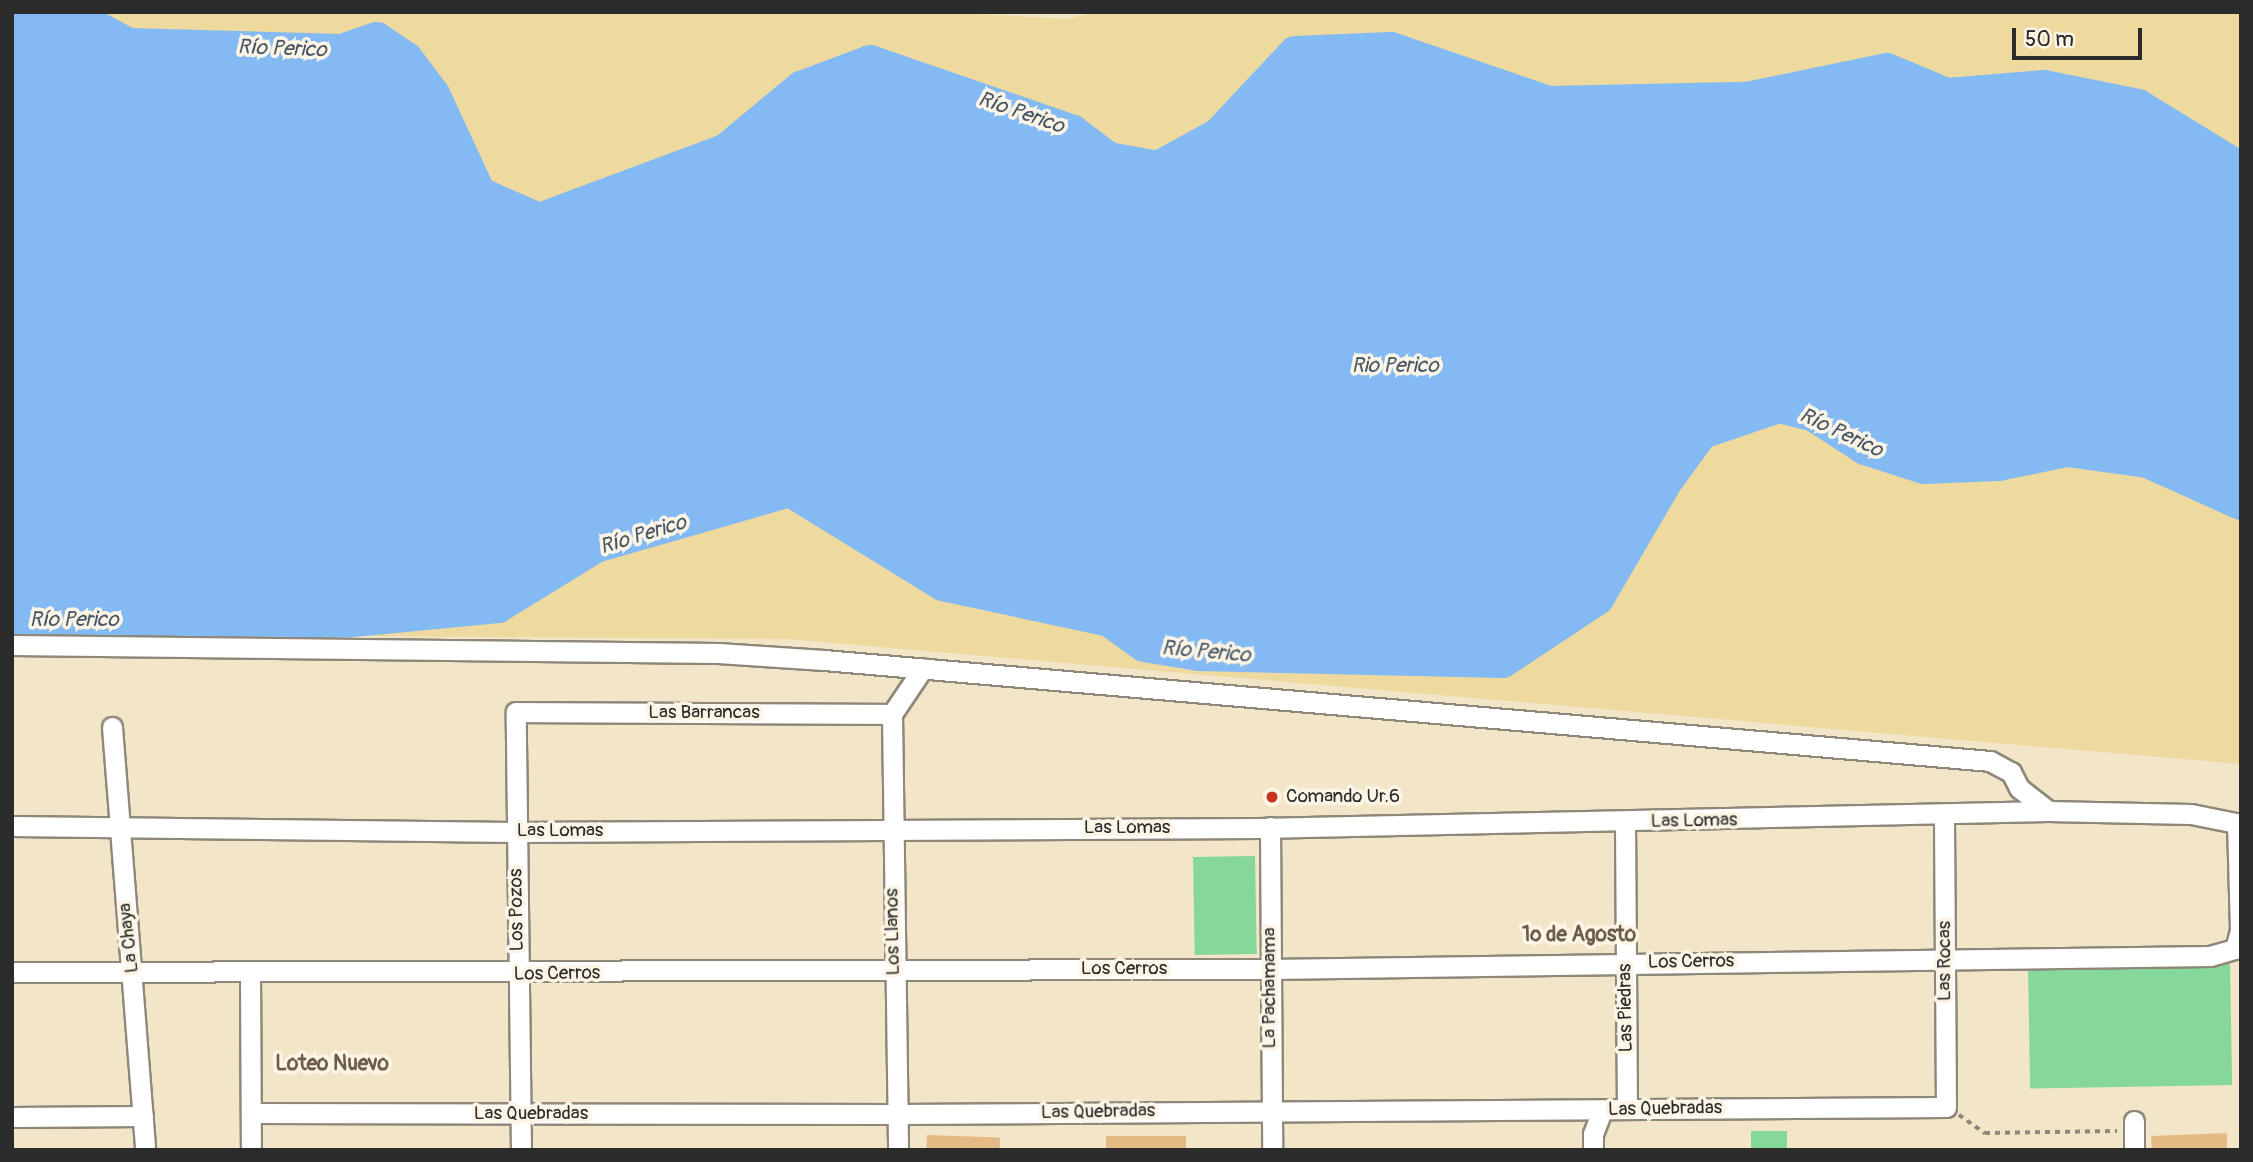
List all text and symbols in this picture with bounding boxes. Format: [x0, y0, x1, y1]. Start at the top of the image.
scale bar [2015, 14, 2144, 58]
text: 50 m [2025, 26, 2074, 53]
water label: Río Perico [237, 35, 327, 63]
water label: Río Perico [975, 87, 1067, 139]
water label: Rio Perico [1352, 353, 1438, 379]
water label: Río Perico [1795, 403, 1887, 463]
water label: Río Perico [597, 510, 689, 560]
water label: Río Perico [30, 607, 118, 633]
water label: Río Perico [1161, 636, 1251, 668]
street label: Las Barrancas [648, 702, 760, 724]
place label: Comando Ur.6 [1286, 786, 1400, 808]
marker: Comando Ur.6 [1264, 789, 1280, 805]
street label: Las Lomas [1650, 809, 1738, 833]
street label: Las Lomas [1084, 817, 1170, 839]
street label: Las Lomas [517, 820, 603, 842]
street label: Los Pozos [505, 868, 529, 952]
street label: Los Llanos [881, 888, 905, 976]
street label: La Chaya [114, 902, 144, 974]
street label: Las Rocas [1934, 921, 1956, 1001]
district label: 1º de Agosto [1522, 922, 1636, 948]
street label: La Pachamama [1259, 927, 1281, 1049]
street label: Los Cerros [1648, 950, 1734, 974]
street label: Los Cerros [1081, 958, 1167, 980]
street label: Los Cerros [514, 962, 600, 986]
street label: Las Piedras [1614, 963, 1638, 1053]
district label: Loteo Nuevo [275, 1051, 389, 1077]
street label: Las Quebradas [1608, 1097, 1722, 1121]
street label: Las Quebradas [1041, 1100, 1155, 1124]
street label: Las Quebradas [474, 1103, 588, 1125]

